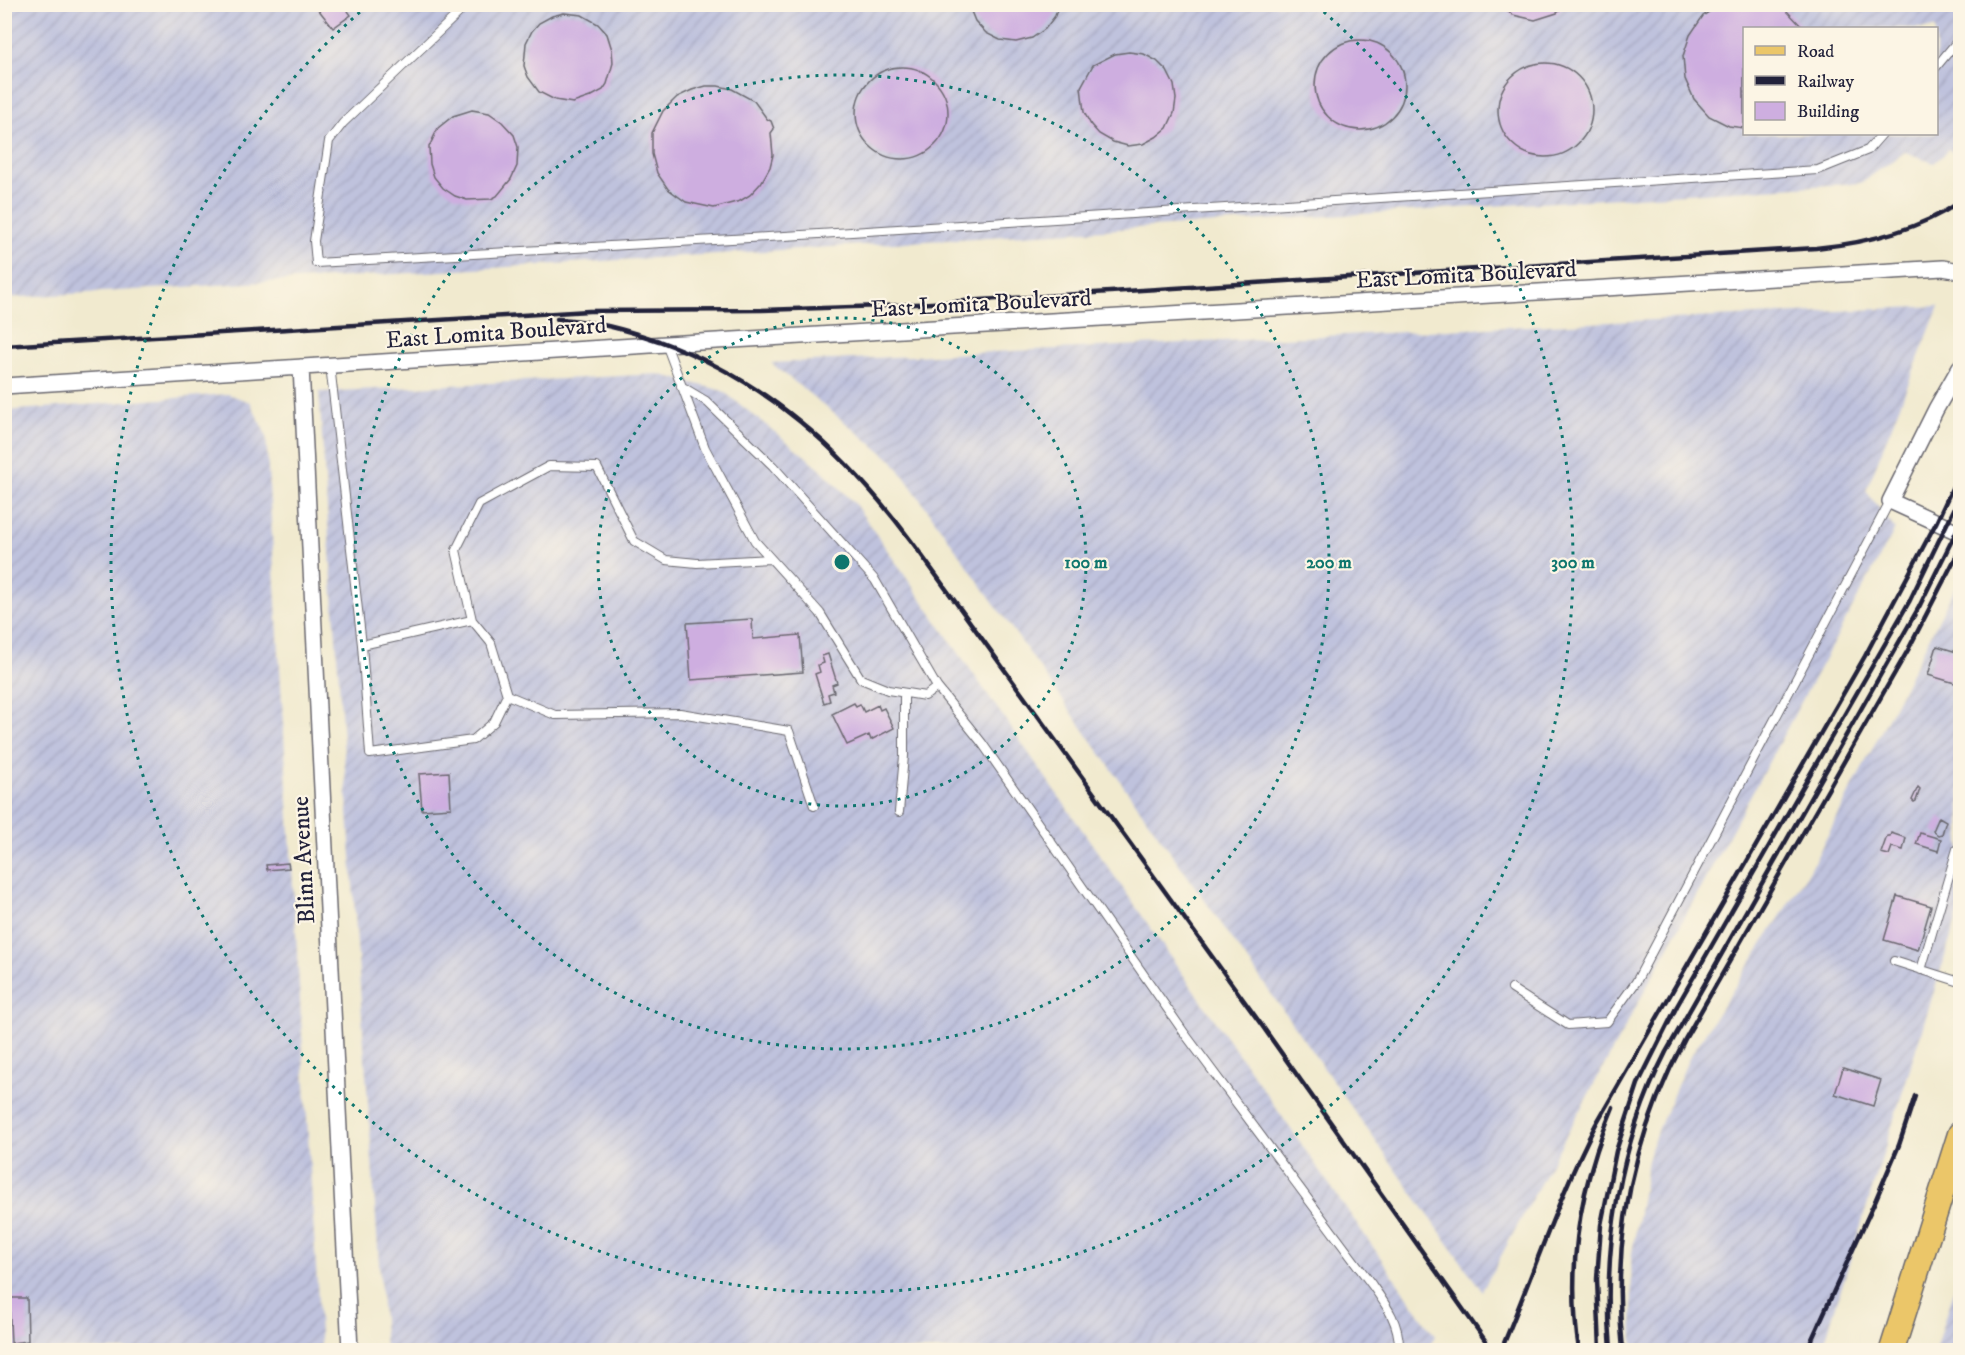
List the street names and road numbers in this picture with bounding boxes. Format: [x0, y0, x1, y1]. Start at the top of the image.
street label: East Lomita Boulevard [1355, 254, 1577, 296]
street label: East Lomita Boulevard [870, 283, 1092, 325]
street label: East Lomita Boulevard [385, 310, 607, 356]
street label: Blinn Avenue [286, 795, 322, 925]

